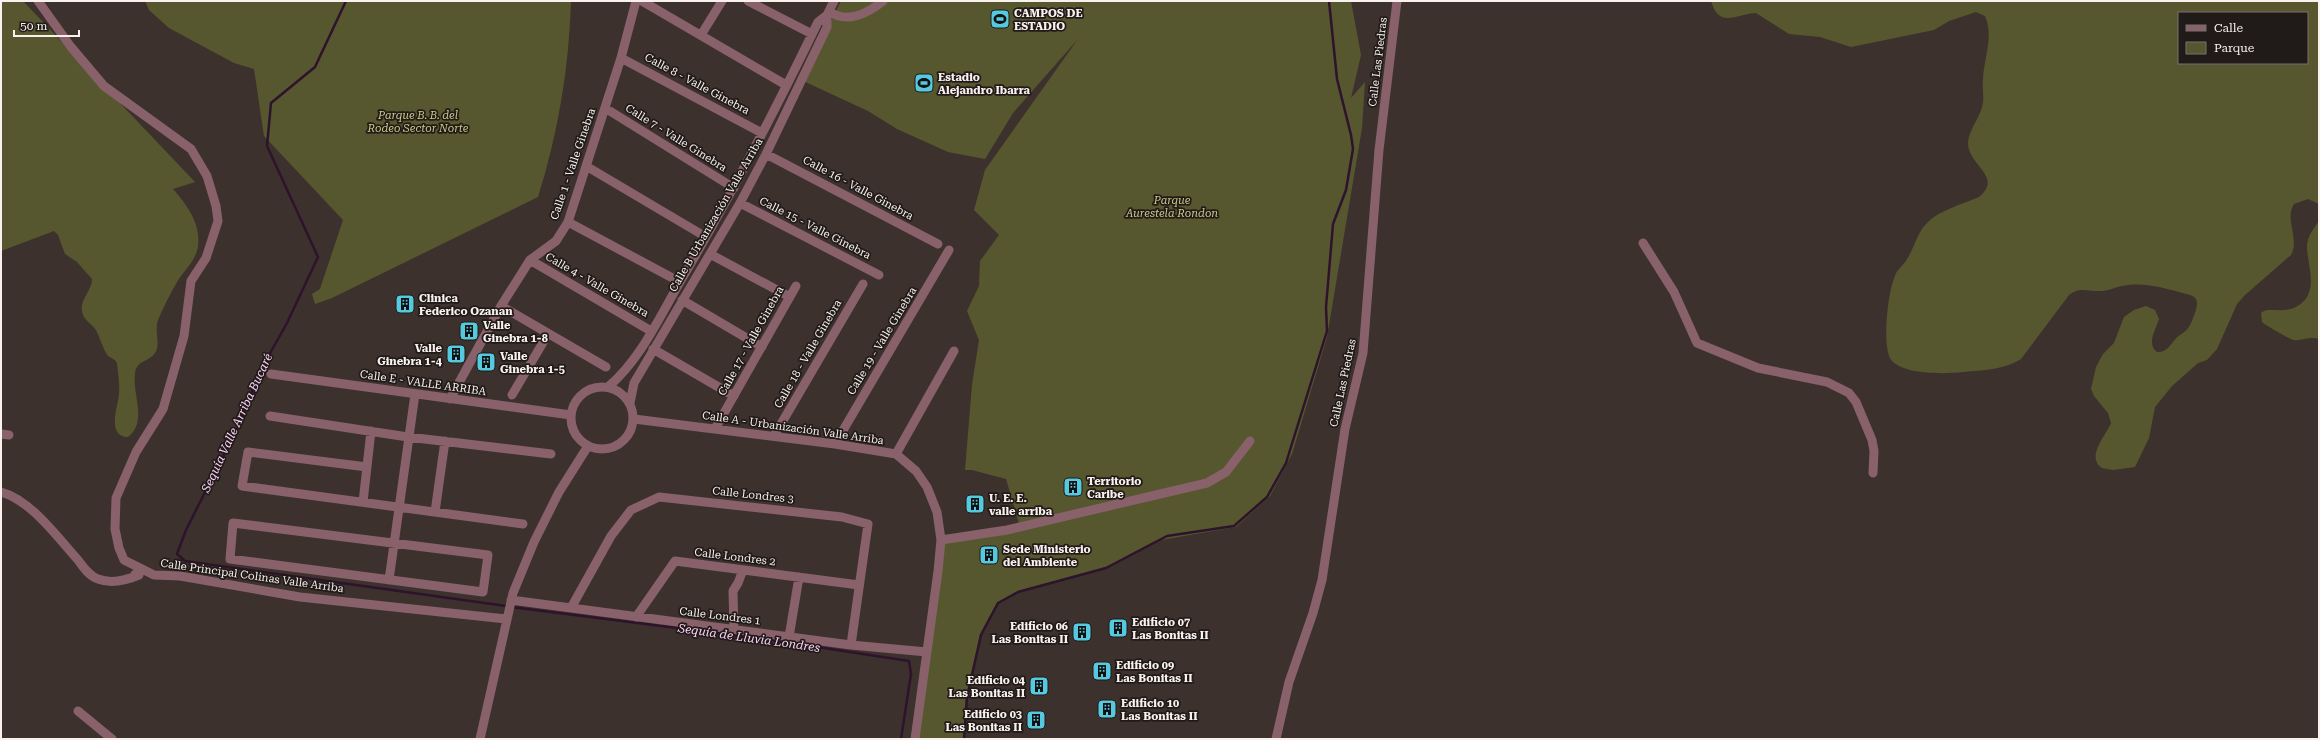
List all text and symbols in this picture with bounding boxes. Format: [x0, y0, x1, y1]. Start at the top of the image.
place label: CAMPOS DE ESTADIO [1014, 7, 1083, 33]
sports icon: CAMPOS DE ESTADIO [989, 8, 1011, 30]
scale bar [14, 12, 79, 38]
legend [2178, 12, 2308, 64]
street label: Calle Las Piedras [1366, 17, 1390, 107]
text: 50 m [20, 19, 47, 33]
text: Calle [2214, 21, 2244, 35]
text: Parque [2214, 41, 2255, 55]
street label: Calle 8 - Valle Ginebra [642, 51, 752, 117]
place label: Estadio Alejandro Ibarra [938, 71, 1030, 97]
sports icon: Estadio Alejandro Ibarra [913, 72, 935, 94]
street label: Calle 7 - Valle Ginebra [623, 101, 729, 175]
street label: Calle 1 - Valle Ginebra [548, 106, 598, 221]
park label: Parque B. B. del Rodeo Sector Norte [367, 109, 469, 135]
street label: Calle B Urbanización Valle Arriba [667, 136, 765, 294]
street label: Calle 16 - Valle Ginebra [801, 153, 916, 223]
street label: Calle 15 - Valle Ginebra [757, 194, 873, 262]
park label: Parque Aurestela Rondon [1125, 194, 1218, 220]
street label: Calle 4 - Valle Ginebra [543, 250, 651, 320]
street label: Calle 17 - Valle Ginebra [715, 284, 787, 398]
street label: Calle 19 - Valle Ginebra [845, 285, 919, 397]
place label: Clinica Federico Ozanan [419, 292, 513, 318]
building icon: Clinica Federico Ozanan [394, 293, 416, 315]
street label: Calle 18 - Valle Ginebra [772, 297, 844, 411]
place label: Valle Ginebra 1-8 [483, 319, 548, 345]
building icon: Valle Ginebra 1-8 [458, 320, 480, 342]
street label: Calle Las Piedras [1327, 338, 1359, 428]
place label: Valle Ginebra 1-4 [377, 342, 443, 368]
building icon: Valle Ginebra 1-4 [445, 343, 467, 365]
place label: Valle Ginebra 1-5 [500, 350, 565, 376]
water label: Sequía Valle Arriba Bucaré [198, 351, 275, 496]
building icon: Valle Ginebra 1-5 [475, 351, 497, 373]
street label: Calle E - VALLE ARRIBA [359, 368, 487, 398]
street label: Calle A - Urbanización Valle Arriba [701, 409, 885, 447]
place label: Territorio Caribe [1087, 475, 1141, 501]
building icon: Territorio Caribe [1062, 476, 1084, 498]
street label: Calle Londres 3 [712, 484, 794, 506]
place label: U. E. E. valle arriba [989, 492, 1053, 518]
building icon: U. E. E. valle arriba [964, 493, 986, 515]
place label: Sede Ministerio del Ambiente [1003, 543, 1091, 569]
building icon: Sede Ministerio del Ambiente [978, 544, 1000, 566]
street label: Calle Londres 2 [694, 546, 776, 568]
street label: Calle Principal Colinas Valle Arriba [159, 557, 345, 595]
street label: Calle Londres 1 [679, 605, 761, 627]
place label: Edificio 07 Las Bonitas II [1132, 616, 1209, 642]
building icon: Edificio 07 Las Bonitas II [1107, 617, 1129, 639]
place label: Edificio 06 Las Bonitas II [992, 620, 1069, 646]
water label: Sequía de Lluvia Londres [676, 621, 821, 655]
building icon: Edificio 06 Las Bonitas II [1071, 621, 1093, 643]
place label: Edificio 09 Las Bonitas II [1116, 659, 1193, 685]
building icon: Edificio 09 Las Bonitas II [1091, 660, 1113, 682]
place label: Edificio 04 Las Bonitas II [949, 674, 1026, 700]
building icon: Edificio 04 Las Bonitas II [1028, 675, 1050, 697]
place label: Edificio 10 Las Bonitas II [1121, 697, 1198, 723]
building icon: Edificio 10 Las Bonitas II [1096, 698, 1118, 720]
place label: Edificio 03 Las Bonitas II [946, 708, 1023, 734]
building icon: Edificio 03 Las Bonitas II [1025, 709, 1047, 731]

